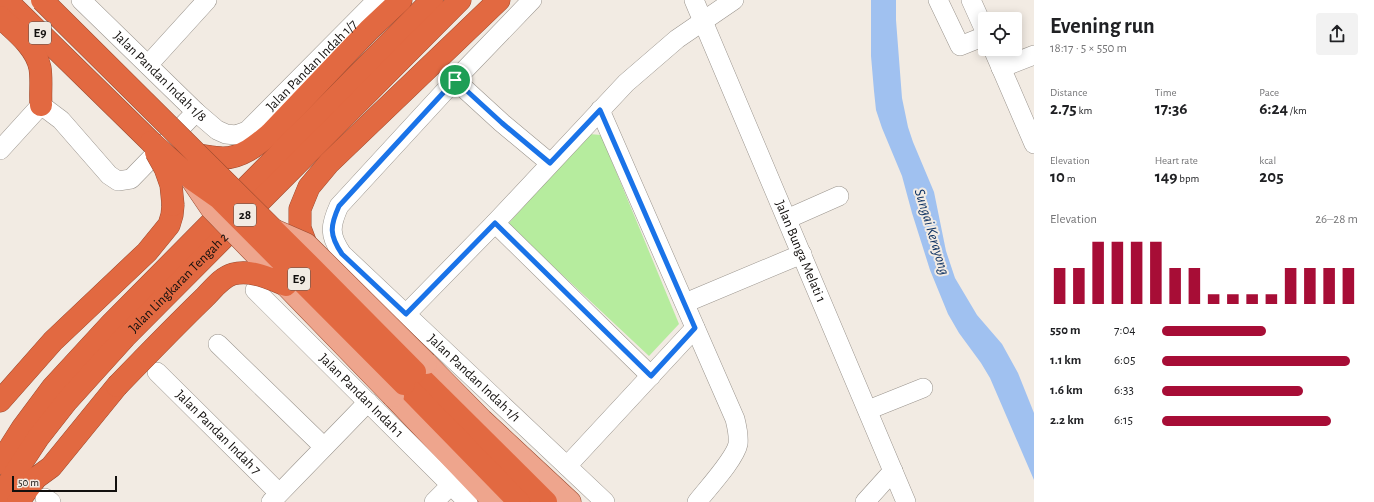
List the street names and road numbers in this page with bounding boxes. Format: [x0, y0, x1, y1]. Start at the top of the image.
street label: Jalan Pandan Indah 1/7 [264, 17, 360, 114]
road number: E9 [29, 22, 51, 44]
street label: Jalan Pandan Indah 1/8 [111, 29, 209, 125]
street label: Jalan Bunga Melati 1 [773, 198, 828, 305]
road number: 28 [234, 204, 256, 226]
street label: Jalan Lingkaran Tengah 2 [126, 230, 231, 336]
road number: E9 [288, 268, 310, 290]
street label: Jalan Pandan Indah 1/1 [425, 332, 523, 425]
street label: Jalan Pandan Indah 1 [317, 351, 406, 440]
street label: Jalan Pandan Indah 7 [173, 388, 263, 478]

